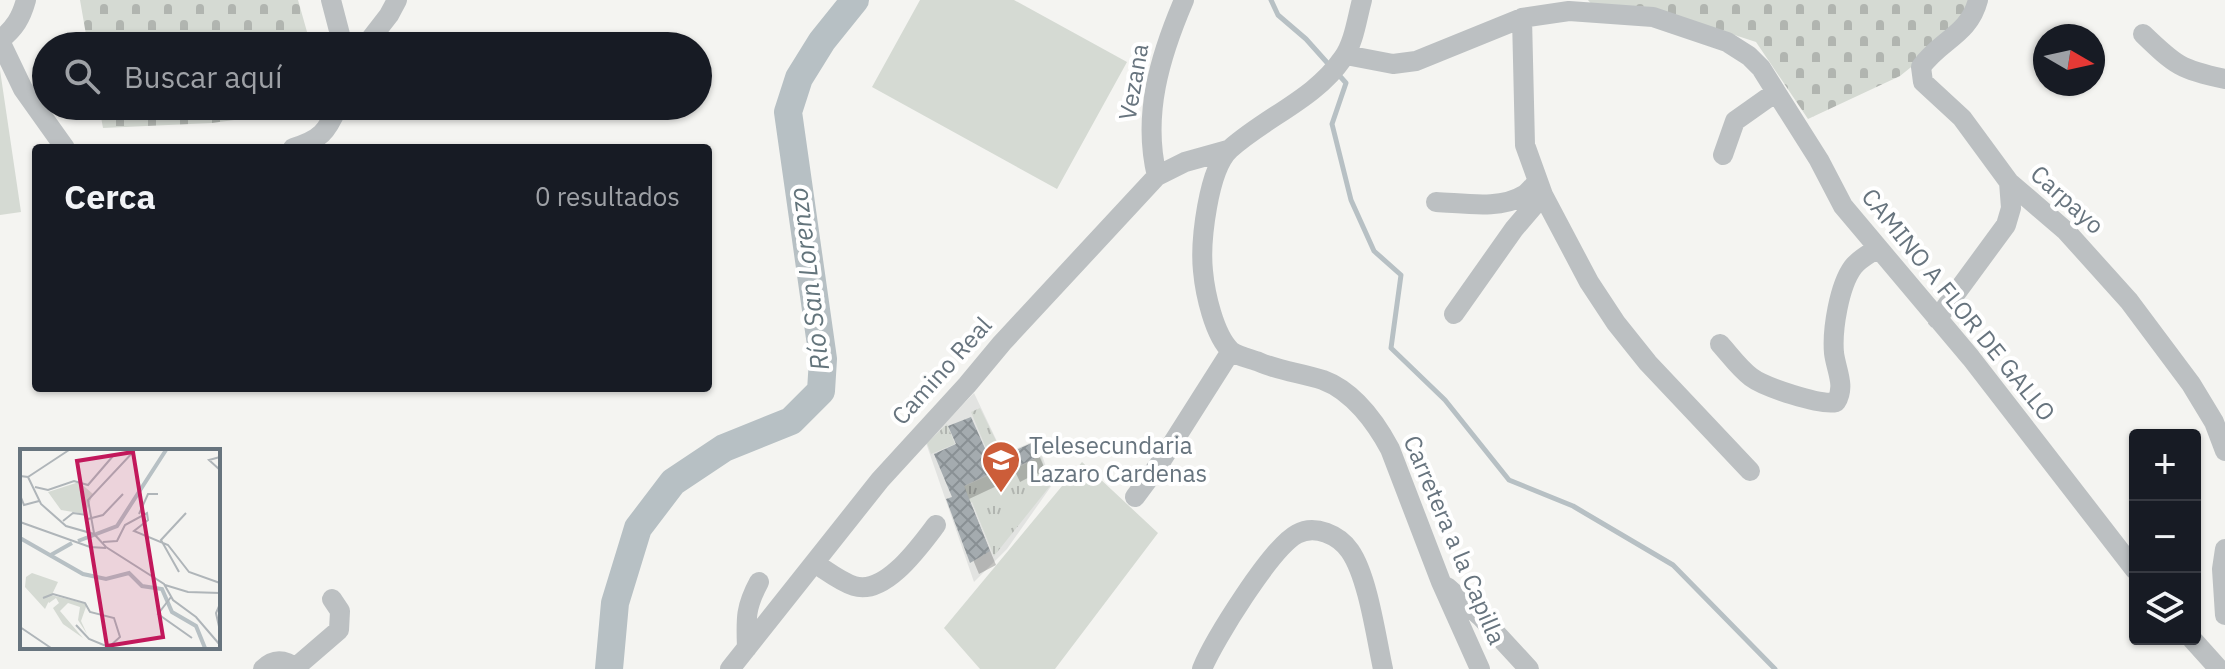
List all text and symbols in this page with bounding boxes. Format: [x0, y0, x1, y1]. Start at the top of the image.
north arrow [2033, 24, 2105, 96]
search box [32, 32, 712, 120]
street label: Vezana [1111, 41, 1156, 123]
icon: search [60, 54, 104, 98]
text: Buscar aquí [124, 57, 282, 96]
street label: Carpayo [2024, 158, 2111, 241]
text: Cerca [64, 174, 156, 218]
text: 0 resultados [535, 179, 680, 213]
street label: CAMINO A FLOR DE GALLO [1855, 181, 2063, 427]
water label: Río San Lorenzo [780, 186, 836, 373]
street label: Camino Real [884, 309, 998, 431]
place label: Telesecundaria Lazaro Cardenas [1029, 429, 1207, 489]
map controls [2129, 429, 2201, 645]
button: + [2129, 429, 2201, 501]
street label: Carretera a la Capilla [1396, 430, 1513, 649]
school or university icon: Telesecundaria Lazaro Cardenas [980, 439, 1022, 494]
inset map [20, 449, 220, 649]
button: − [2129, 501, 2201, 573]
button: layers [2129, 573, 2201, 645]

